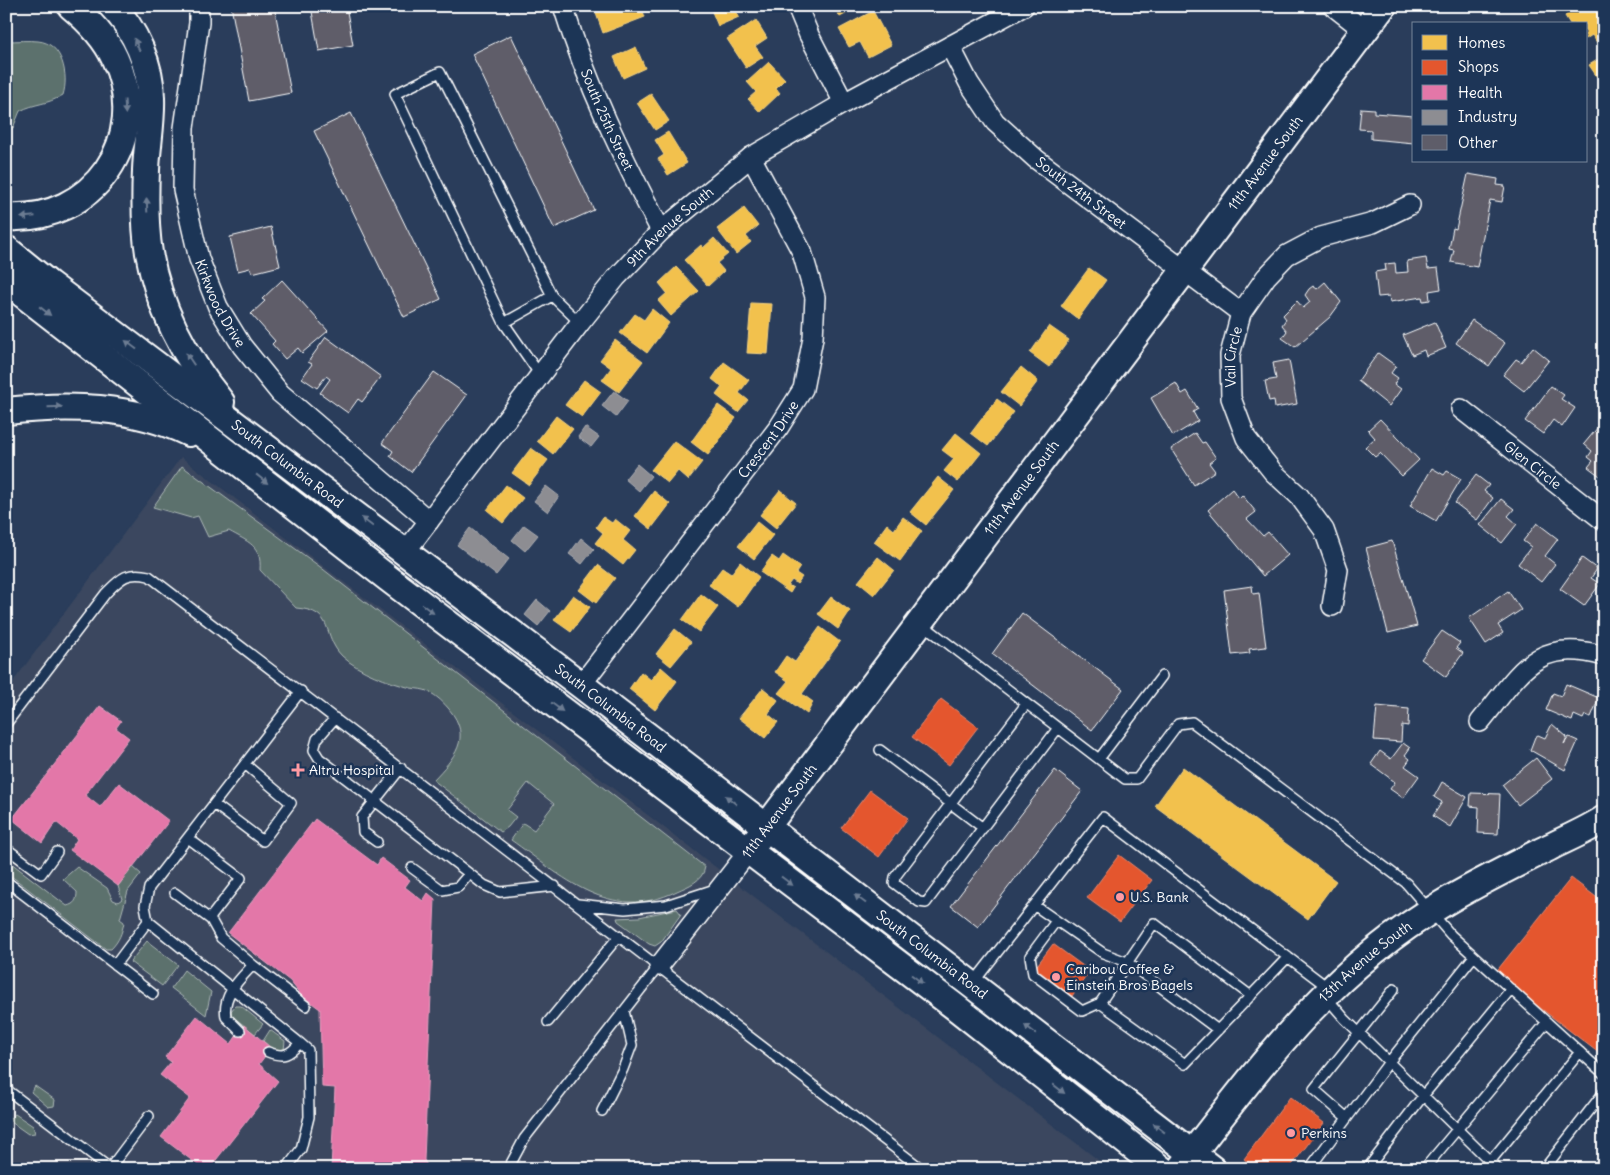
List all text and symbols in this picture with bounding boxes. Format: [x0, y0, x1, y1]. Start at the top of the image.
legend [1412, 22, 1588, 162]
text: Homes [1458, 33, 1505, 52]
one-way arrow [133, 38, 141, 52]
text: Shops [1458, 57, 1499, 76]
street label: South 25th Street [577, 66, 638, 174]
text: Health [1458, 83, 1503, 102]
one-way arrow [121, 100, 129, 116]
text: Industry [1458, 107, 1517, 126]
street label: 11th Avenue South [1224, 112, 1307, 214]
text: Other [1458, 133, 1498, 152]
street label: South 24th Street [1032, 153, 1130, 233]
street label: 9th Avenue South [623, 183, 717, 271]
one-way arrow [143, 197, 151, 213]
one-way arrow [19, 213, 35, 221]
street label: Kirkwood Drive [191, 257, 250, 351]
one-way arrow [38, 305, 51, 316]
street label: Vail Circle [1221, 324, 1246, 388]
one-way arrow [125, 339, 138, 350]
one-way arrow [185, 352, 195, 366]
street label: Crescent Drive [734, 397, 803, 482]
one-way arrow [47, 402, 63, 410]
street label: South Columbia Road [228, 416, 347, 512]
street label: 11th Avenue South [980, 436, 1063, 539]
street label: Glen Circle [1500, 437, 1565, 493]
one-way arrow [255, 474, 268, 485]
one-way arrow [361, 517, 374, 528]
one-way arrow [421, 603, 434, 614]
street label: South Columbia Road [551, 659, 670, 756]
one-way arrow [550, 702, 564, 712]
street label: 11th Avenue South [737, 760, 821, 862]
place label: Altru Hospital [309, 761, 394, 779]
marker: Altru Hospital [291, 763, 305, 777]
one-way arrow [724, 795, 737, 805]
one-way arrow [780, 876, 793, 887]
place label: U.S. Bank [1130, 888, 1189, 906]
marker: U.S. Bank [1114, 891, 1126, 903]
one-way arrow [854, 893, 867, 904]
street label: South Columbia Road [873, 906, 991, 1003]
street label: 13th Avenue South [1315, 917, 1415, 1006]
place label: Caribou Coffee & Einstein Bros Bagels [1066, 960, 1193, 994]
marker: Caribou Coffee & Einstein Bros Bagels [1050, 971, 1062, 983]
one-way arrow [910, 973, 923, 984]
one-way arrow [1024, 1024, 1037, 1035]
one-way arrow [1053, 1084, 1066, 1094]
one-way arrow [1153, 1123, 1166, 1134]
place label: Perkins [1301, 1124, 1347, 1142]
marker: Perkins [1285, 1127, 1297, 1139]

